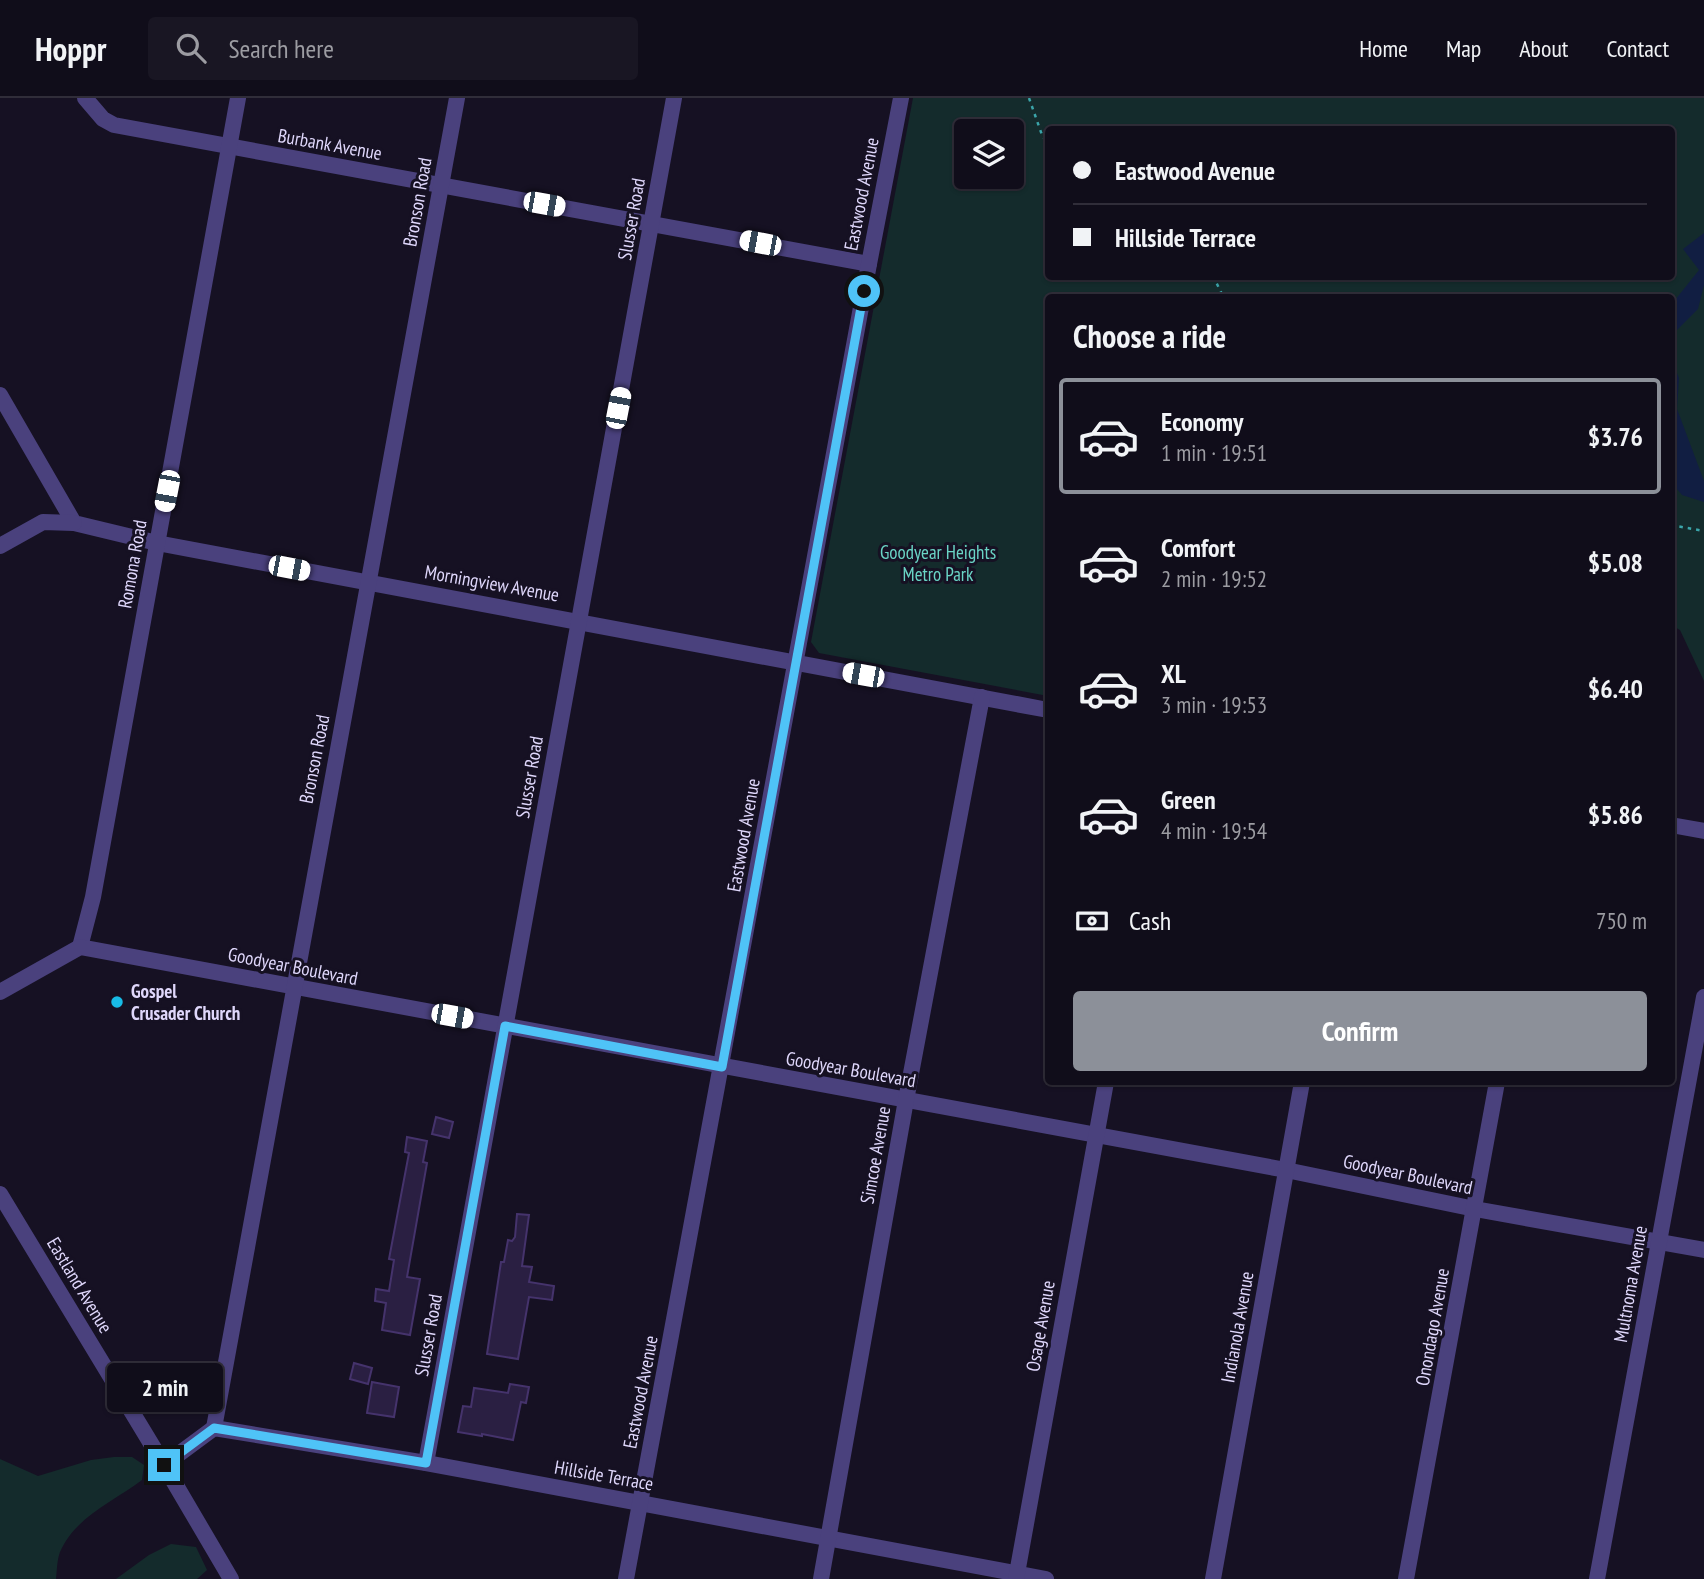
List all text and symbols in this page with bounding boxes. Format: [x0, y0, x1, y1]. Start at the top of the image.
search box [148, 17, 638, 80]
text: Hoppr [35, 27, 106, 70]
icon: search [172, 29, 210, 67]
text: Search here [228, 32, 334, 65]
text: Home [1359, 33, 1408, 64]
text: Map [1446, 33, 1481, 64]
text: About [1519, 33, 1568, 64]
text: Contact [1606, 33, 1669, 64]
map controls [954, 119, 1024, 189]
button: layers [954, 119, 1024, 189]
street label: Burbank Avenue [276, 123, 384, 165]
street label: Eastwood Avenue [838, 135, 884, 253]
text: Eastwood Avenue [1115, 154, 1275, 187]
street label: Bronson Road [397, 156, 437, 248]
street label: Slusser Road [612, 176, 650, 262]
car [522, 190, 567, 218]
text: Hillside Terrace [1115, 221, 1256, 254]
car [738, 229, 783, 257]
route start [848, 275, 880, 307]
text: Choose a ride [1073, 315, 1226, 357]
car [604, 385, 633, 431]
icon: car [1077, 405, 1140, 468]
text: Economy [1161, 405, 1243, 438]
text: $3.76 [1588, 420, 1643, 453]
text: 1 min · 19:51 [1161, 438, 1267, 467]
car [153, 468, 182, 514]
street label: Romona Road [112, 518, 152, 610]
icon: car [1077, 531, 1140, 594]
text: Comfort [1161, 531, 1235, 564]
park label: Goodyear Heights Metro Park [880, 540, 996, 586]
text: $5.08 [1588, 546, 1643, 579]
car [267, 554, 312, 582]
street label: Morningview Avenue [423, 559, 561, 607]
text: 2 min · 19:52 [1161, 564, 1267, 593]
icon: car [1077, 657, 1140, 720]
text: XL [1161, 657, 1186, 690]
car [841, 661, 886, 689]
text: $6.40 [1588, 672, 1643, 705]
text: 3 min · 19:53 [1161, 690, 1267, 719]
street label: Bronson Road [294, 712, 334, 806]
street label: Slusser Road [510, 734, 548, 820]
street label: Eastwood Avenue [721, 776, 765, 894]
icon: car [1077, 783, 1140, 846]
text: Green [1161, 783, 1216, 816]
text: $5.86 [1588, 798, 1643, 831]
text: 4 min · 19:54 [1161, 816, 1267, 845]
icon: cash [1073, 902, 1111, 940]
text: Cash [1129, 904, 1171, 937]
text: 750 m [1596, 906, 1647, 935]
street label: Goodyear Boulevard [226, 942, 360, 990]
place label: Gospel Crusader Church [131, 979, 240, 1025]
button: Confirm [1073, 991, 1647, 1071]
marker: Gospel Crusader Church [109, 994, 125, 1010]
car [430, 1002, 475, 1030]
street label: Goodyear Boulevard [784, 1046, 918, 1092]
street label: Simcoe Avenue [855, 1104, 895, 1206]
street label: Goodyear Boulevard [1341, 1149, 1475, 1199]
street label: Multnoma Avenue [1608, 1224, 1652, 1344]
street label: Eastland Avenue [42, 1233, 118, 1337]
street label: Onondago Avenue [1410, 1266, 1454, 1388]
street label: Indianola Avenue [1215, 1269, 1259, 1385]
street label: Osage Avenue [1020, 1278, 1060, 1373]
street label: Slusser Road [409, 1292, 447, 1378]
street label: Eastwood Avenue [617, 1333, 663, 1451]
callout: 2 min [106, 1364, 222, 1412]
text: 2 min [142, 1373, 188, 1402]
route end [148, 1449, 180, 1481]
street label: Hillside Terrace [553, 1454, 655, 1496]

